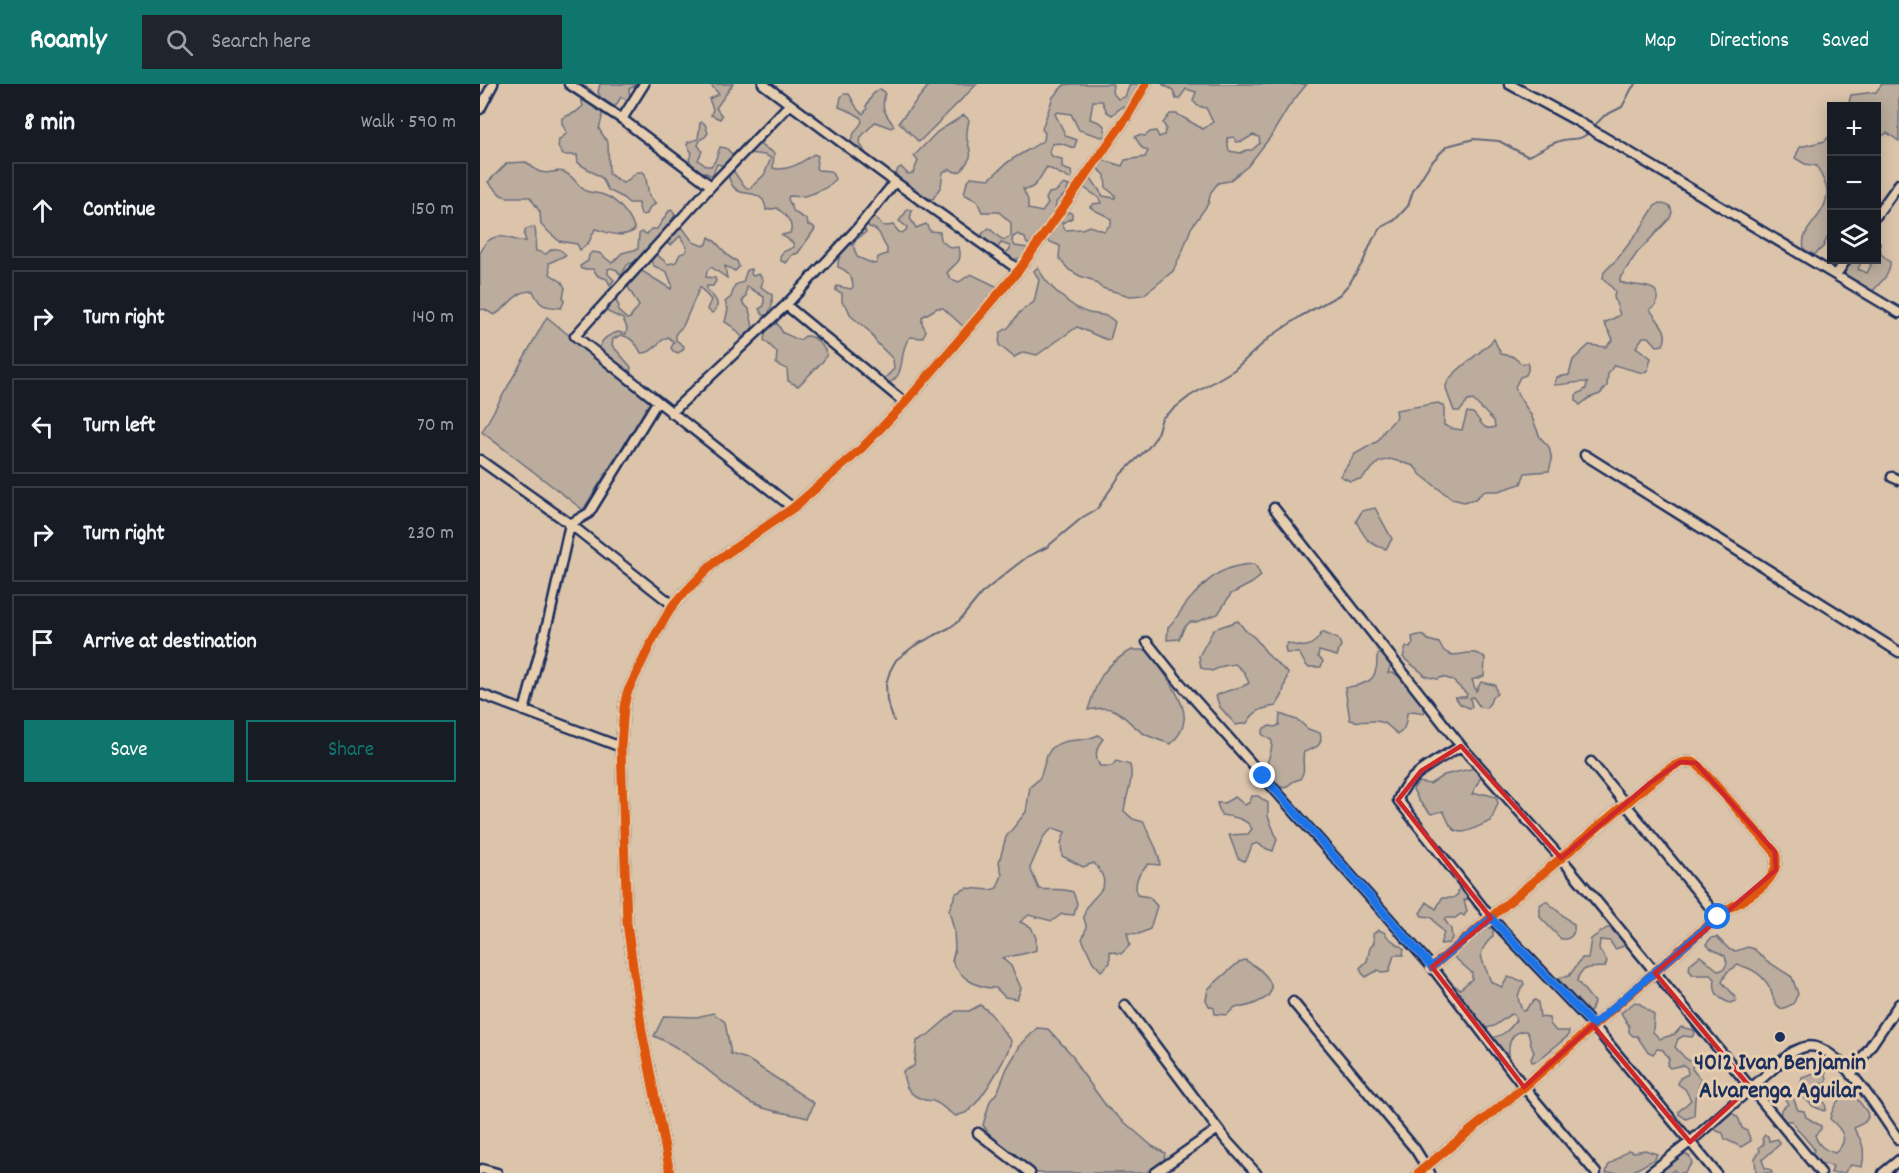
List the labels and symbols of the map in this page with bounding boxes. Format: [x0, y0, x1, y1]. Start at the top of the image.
route end [1249, 762, 1275, 788]
route start [1704, 903, 1730, 929]
marker: 4012 Ivan Benjamin Alvarenga Aguilar [1773, 1030, 1787, 1044]
place label: 4012 Ivan Benjamin Alvarenga Aguilar [1694, 1047, 1866, 1109]

